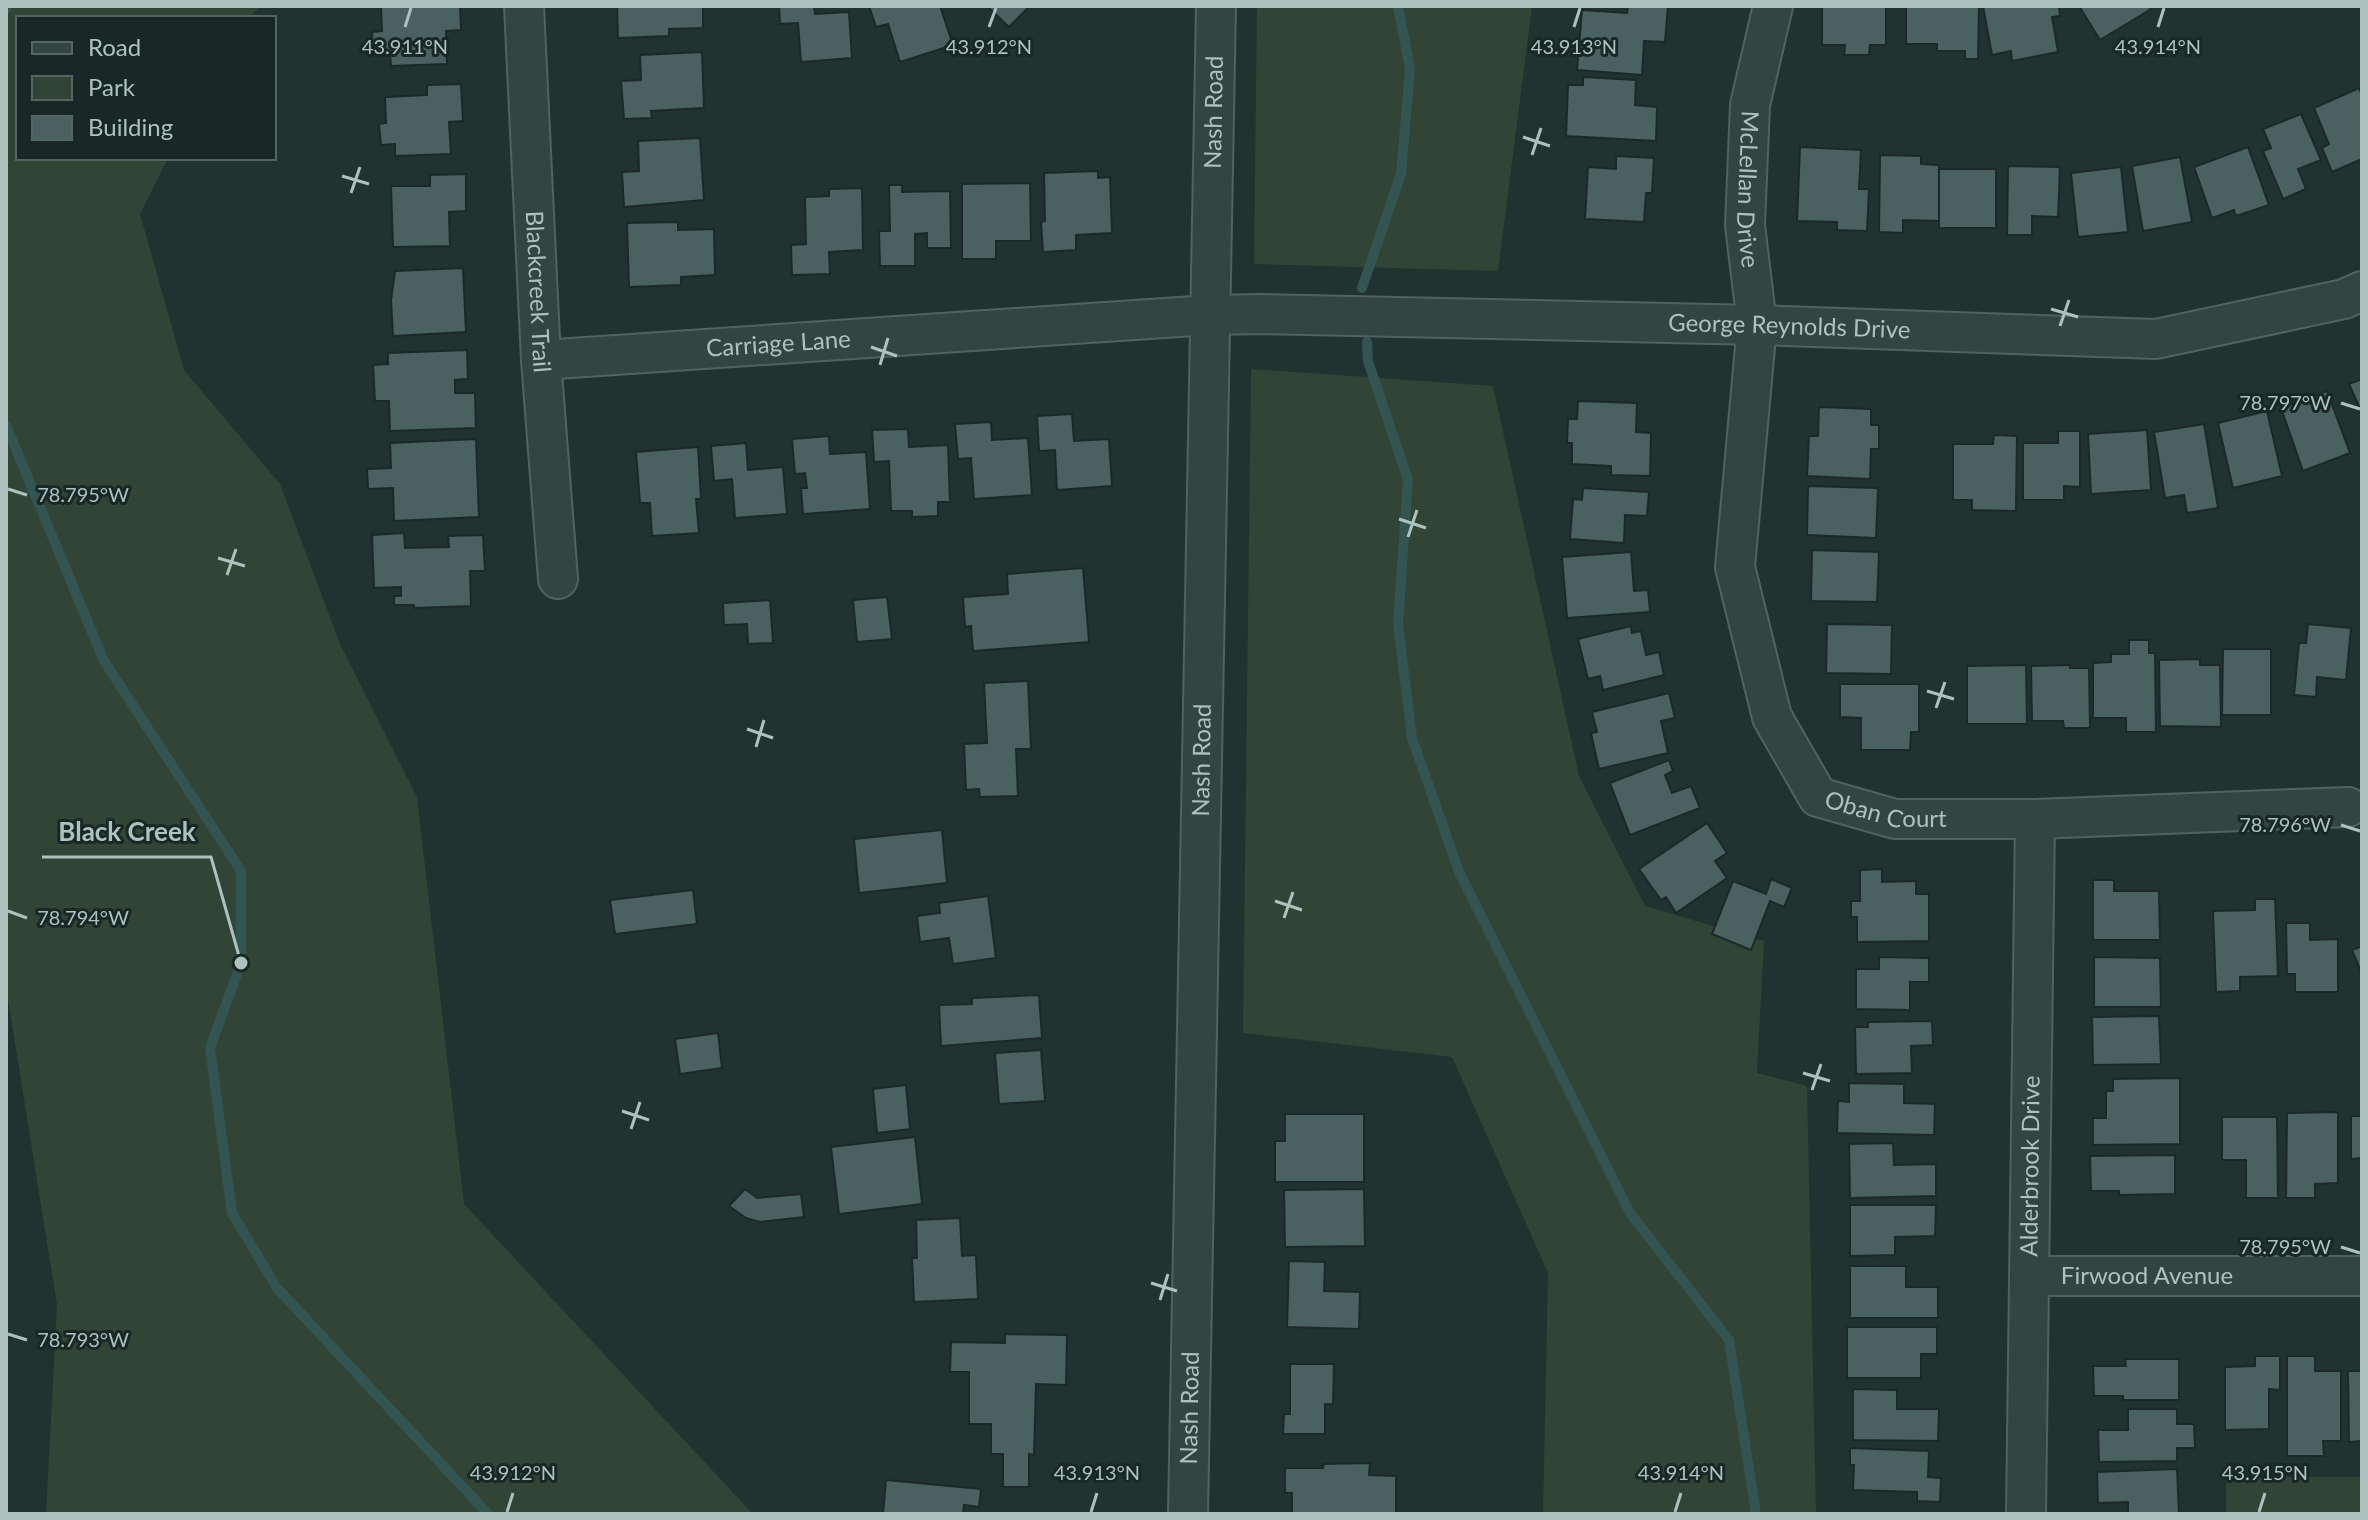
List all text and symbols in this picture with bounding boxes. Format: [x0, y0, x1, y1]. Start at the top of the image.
legend [16, 16, 276, 160]
text: Road [88, 32, 141, 61]
text: 43.911°N [362, 34, 448, 58]
text: 43.912°N [946, 34, 1032, 58]
text: 43.913°N [1531, 34, 1617, 58]
text: 43.914°N [2115, 34, 2201, 58]
street label: Nash Road [1197, 55, 1228, 169]
text: Park [88, 72, 136, 101]
street label: McLellan Drive [1732, 110, 1766, 269]
text: Building [88, 112, 173, 141]
street label: Blackcreek Trail [521, 210, 558, 374]
street label: George Reynolds Drive [1668, 307, 1911, 343]
street label: Carriage Lane [705, 323, 852, 362]
text: 78.797°W [2239, 390, 2331, 414]
text: 78.795°W [37, 482, 129, 506]
street label: Nash Road [1185, 703, 1216, 817]
street label: Oban Court [1822, 784, 1947, 834]
callout: Black Creek [42, 807, 211, 857]
text: 78.796°W [2239, 812, 2331, 836]
text: Black Creek [58, 815, 196, 847]
text: 78.794°W [37, 905, 129, 929]
street label: Alderbrook Drive [2013, 1075, 2045, 1257]
text: 78.795°W [2239, 1234, 2331, 1258]
street label: Firwood Avenue [2061, 1260, 2233, 1289]
text: 78.793°W [37, 1327, 129, 1351]
street label: Nash Road [1173, 1351, 1204, 1465]
text: 43.912°N [470, 1460, 556, 1484]
text: 43.913°N [1054, 1460, 1140, 1484]
text: 43.914°N [1638, 1460, 1724, 1484]
text: 43.915°N [2222, 1460, 2308, 1484]

